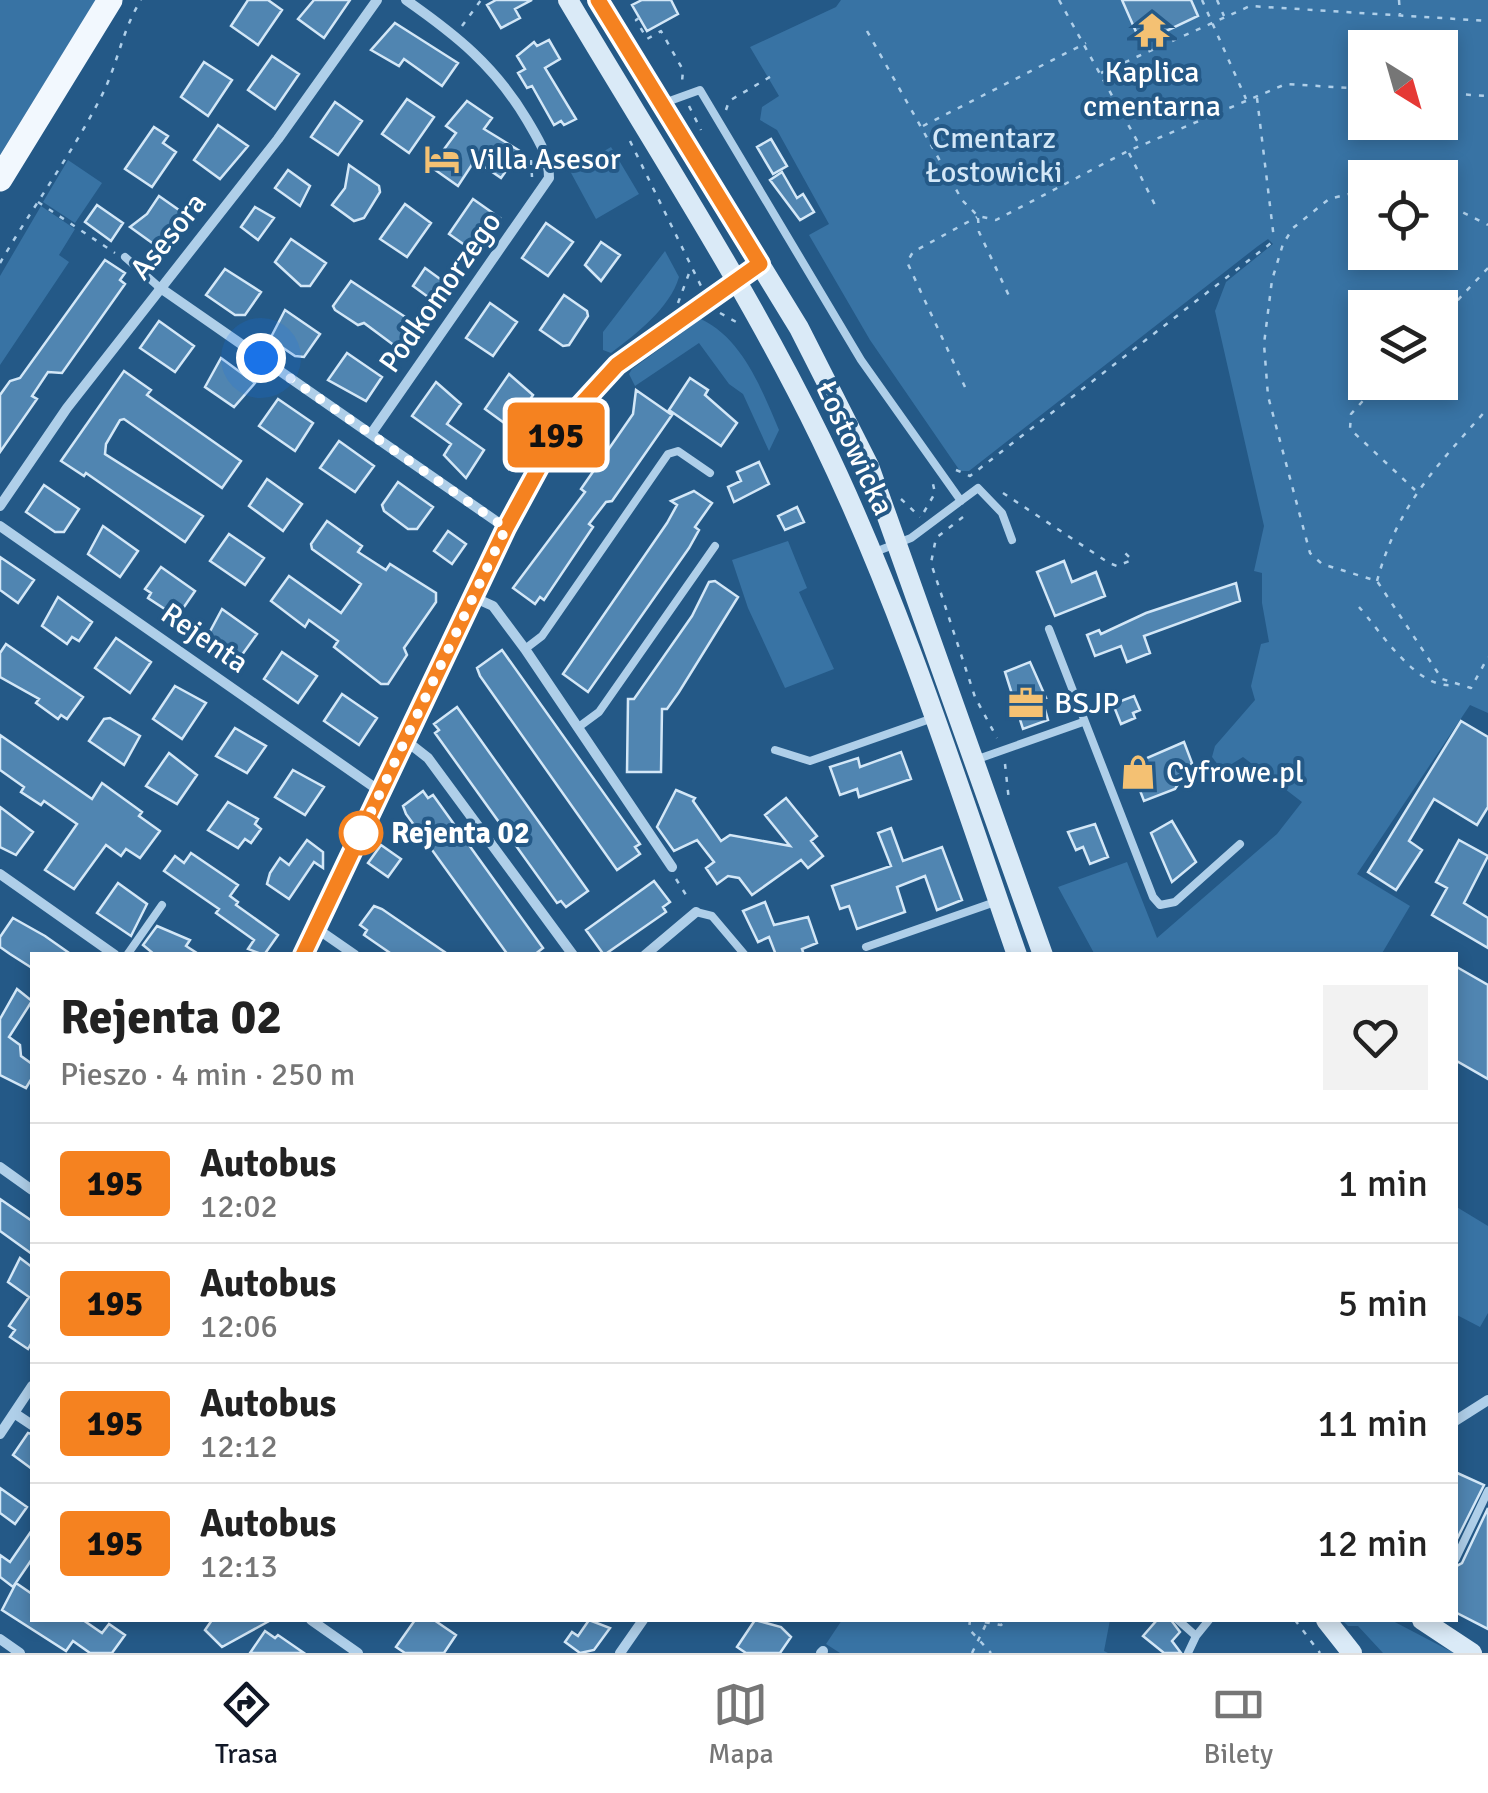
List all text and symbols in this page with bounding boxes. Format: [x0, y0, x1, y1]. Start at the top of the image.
temple icon: Kaplica cmentarna [1133, 11, 1171, 49]
north arrow [1348, 30, 1458, 140]
map controls [1348, 30, 1458, 400]
place label: Kaplica cmentarna [1083, 54, 1221, 125]
park label: Cmentarz Łostowicki [926, 120, 1062, 191]
hotel icon: Villa Asesor [423, 140, 461, 178]
place label: Villa Asesor [470, 141, 621, 178]
button: locate [1348, 160, 1458, 270]
street label: Asesora [122, 185, 215, 287]
street label: Podkomorzego [371, 205, 509, 380]
button: layers [1348, 290, 1458, 400]
your location [236, 333, 286, 383]
street label: Łostowicka [807, 375, 902, 521]
line badge: 195 [498, 402, 614, 468]
text: 195 [528, 414, 584, 457]
street label: Rejenta [154, 595, 255, 682]
office icon: BSJP [1007, 684, 1045, 722]
place label: BSJP [1054, 685, 1119, 722]
shop icon: Cyfrowe.pl [1119, 753, 1157, 791]
place label: Cyfrowe.pl [1166, 754, 1304, 791]
marker: Rejenta 02 [340, 812, 382, 854]
place label: Rejenta 02 [391, 815, 530, 852]
button: heart [1323, 985, 1428, 1090]
text: Rejenta 02 [60, 988, 282, 1047]
text: Pieszo · 4 min · 250 m [60, 1055, 355, 1094]
text: Autobus [200, 1140, 336, 1187]
text: 1 min [1338, 1160, 1428, 1207]
text: 195 [87, 1162, 143, 1205]
text: 12:02 [200, 1187, 278, 1226]
text: Autobus [200, 1260, 336, 1307]
text: 5 min [1338, 1280, 1428, 1327]
text: 195 [87, 1282, 143, 1325]
text: 12:06 [200, 1307, 278, 1346]
text: Autobus [200, 1380, 336, 1427]
text: 11 min [1317, 1400, 1428, 1447]
text: 195 [87, 1402, 143, 1445]
text: 12:12 [200, 1427, 278, 1466]
text: Autobus [200, 1500, 336, 1547]
text: 12 min [1317, 1520, 1428, 1567]
text: 195 [87, 1522, 143, 1565]
text: 12:13 [200, 1547, 278, 1586]
tab: Trasa [215, 1677, 278, 1771]
tab: Mapa [708, 1677, 774, 1771]
tab: Bilety [1204, 1677, 1273, 1771]

